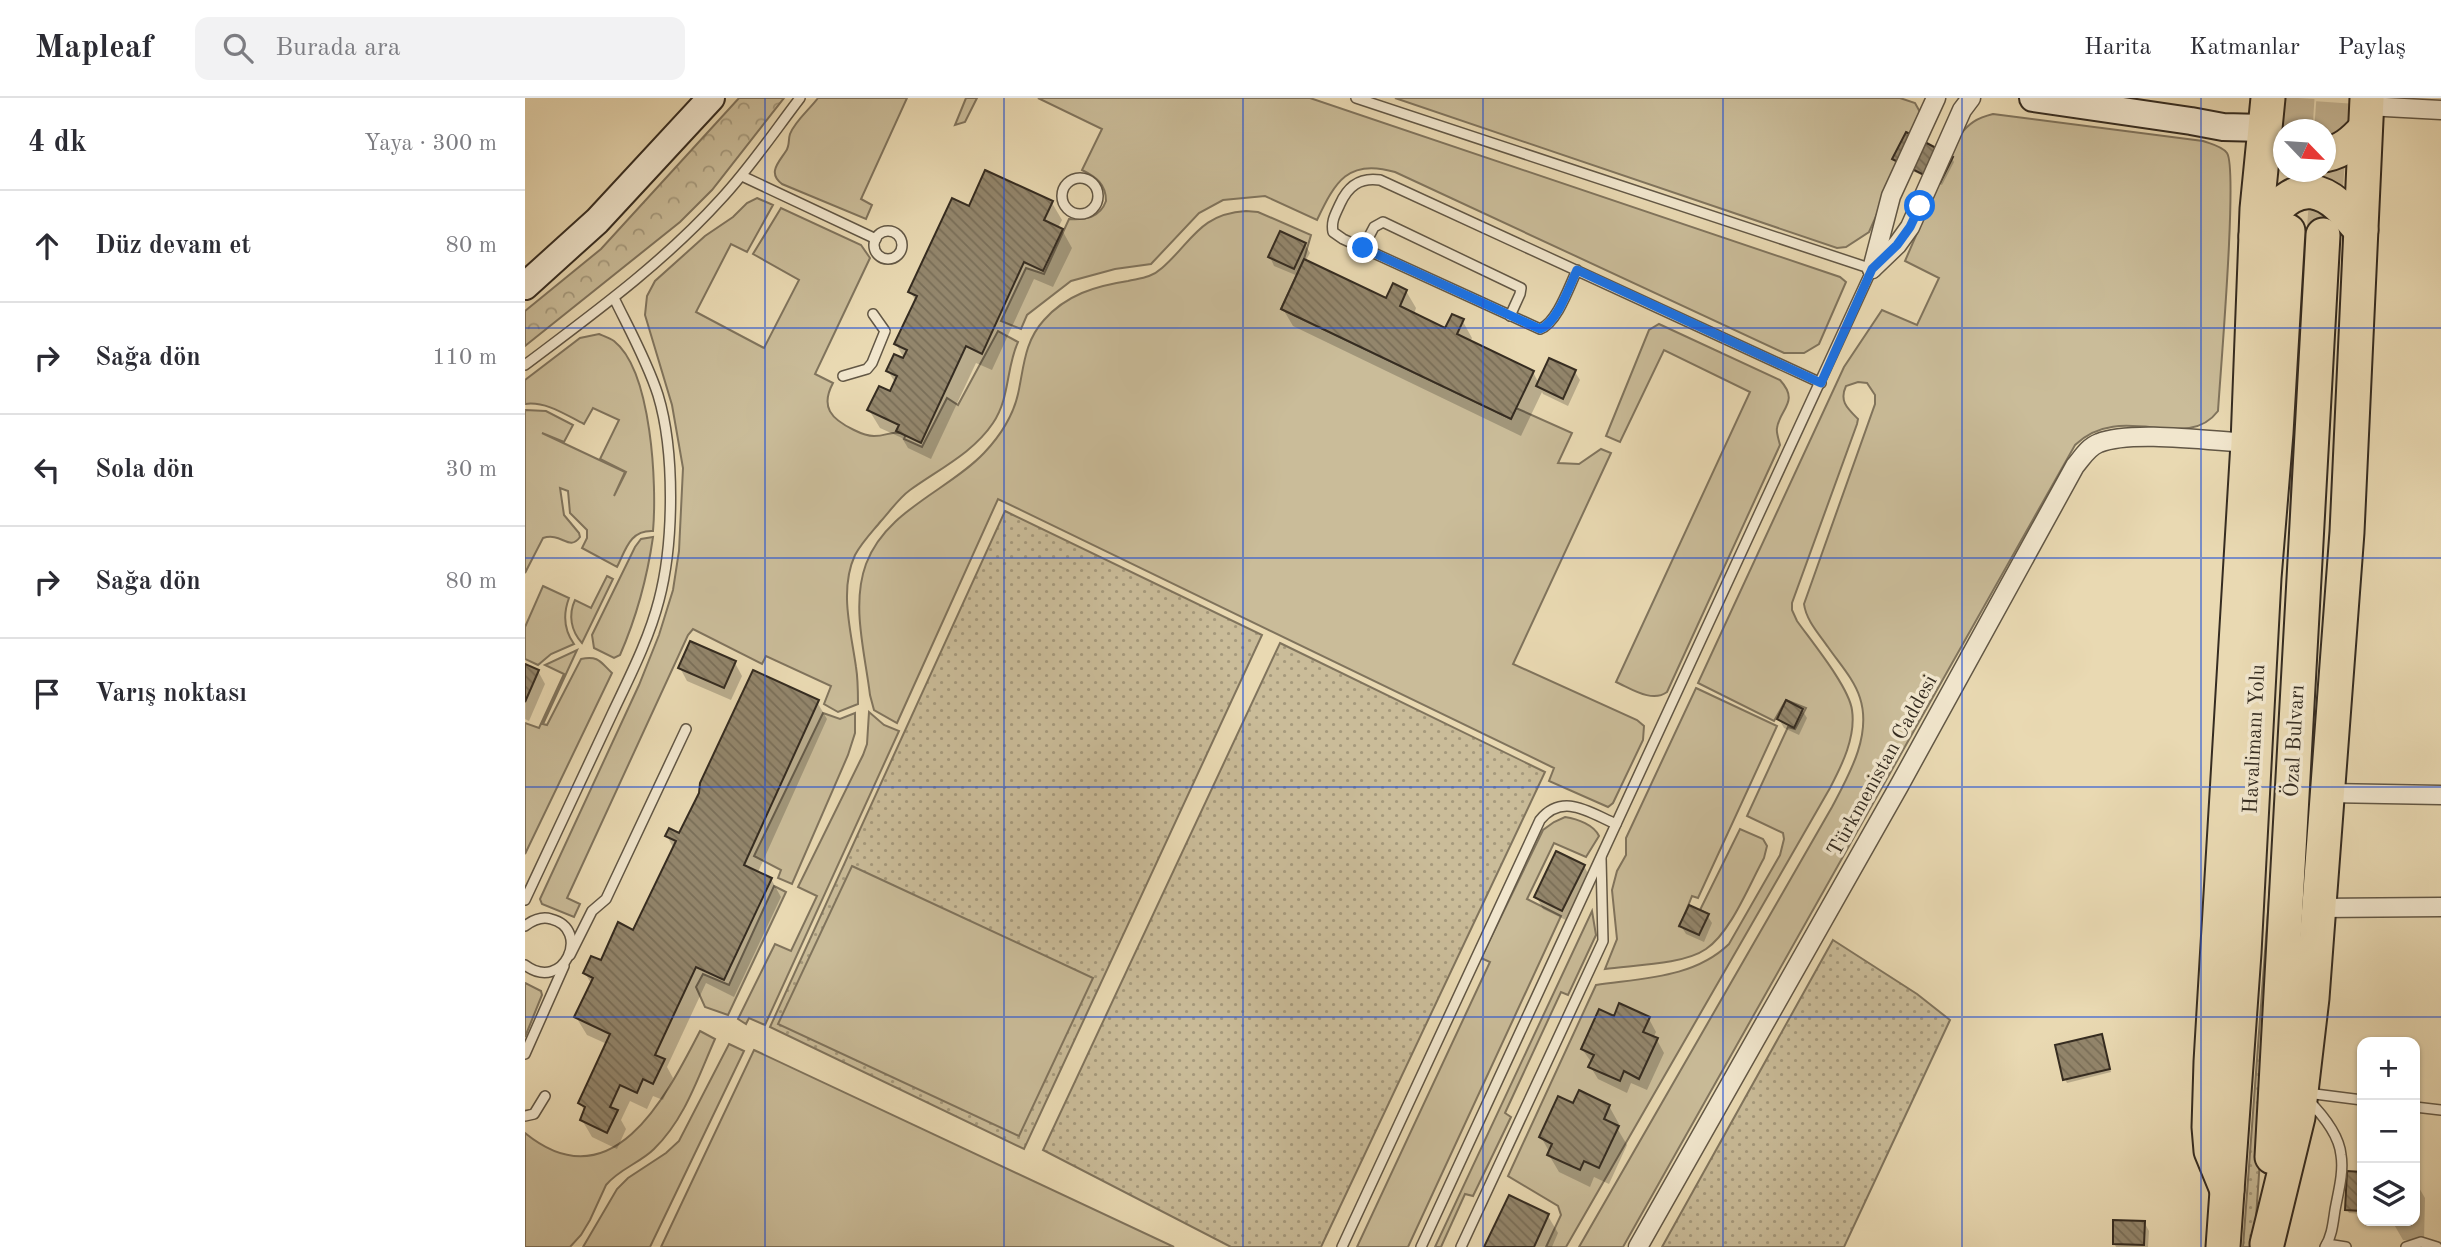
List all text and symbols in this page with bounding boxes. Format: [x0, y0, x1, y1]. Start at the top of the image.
search box [195, 17, 685, 80]
icon: search [219, 29, 257, 67]
text: Mapleaf [35, 32, 153, 65]
text: Burada ara [275, 35, 401, 61]
text: Harita [2084, 36, 2151, 60]
text: Katmanlar [2189, 36, 2300, 60]
text: Paylaş [2338, 36, 2406, 60]
north arrow [2273, 119, 2336, 182]
text: 4 dk [28, 128, 87, 158]
text: Yaya · 300 m [364, 132, 497, 155]
route start [1904, 190, 1935, 221]
icon: ahead [28, 227, 66, 265]
route end [1347, 232, 1378, 263]
text: Düz devam et [95, 233, 251, 259]
text: 80 m [446, 234, 497, 257]
icon: right [28, 339, 66, 377]
text: Sağa dön [95, 345, 201, 371]
text: 110 m [432, 346, 497, 369]
icon: left [28, 451, 66, 489]
text: Sola dön [95, 457, 194, 483]
text: 30 m [446, 458, 497, 481]
icon: right [28, 563, 66, 601]
text: Sağa dön [95, 569, 201, 595]
text: 80 m [446, 570, 497, 593]
street label: Havalimanı Yolu [2241, 664, 2269, 814]
street label: Türkmenistan Caddesi [1824, 672, 1942, 860]
icon: arrive [28, 675, 66, 713]
text: Varış noktası [95, 681, 247, 707]
street label: Özal Bulvarı [2278, 684, 2308, 798]
map controls [2357, 1037, 2420, 1226]
button: + [2357, 1037, 2420, 1100]
button: − [2357, 1100, 2420, 1163]
button: layers [2357, 1163, 2420, 1226]

